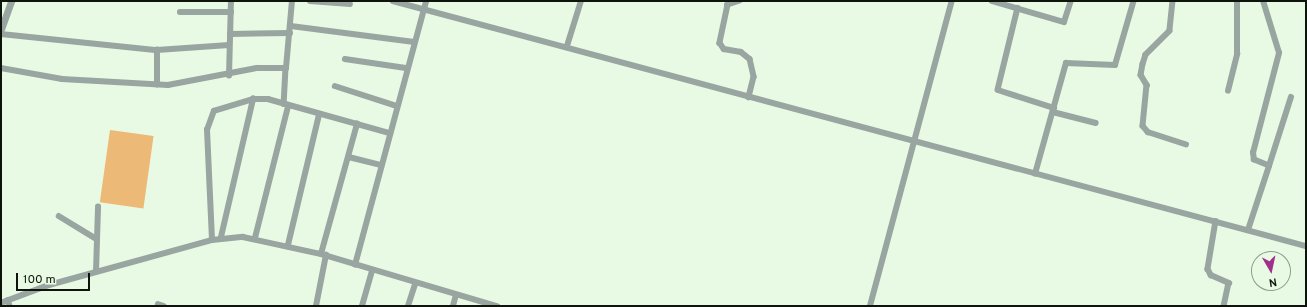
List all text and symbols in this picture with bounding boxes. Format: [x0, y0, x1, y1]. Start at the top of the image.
north arrow [1251, 251, 1291, 291]
scale bar [18, 265, 92, 291]
text: 100 m [23, 272, 56, 288]
text: N [1268, 274, 1278, 289]

